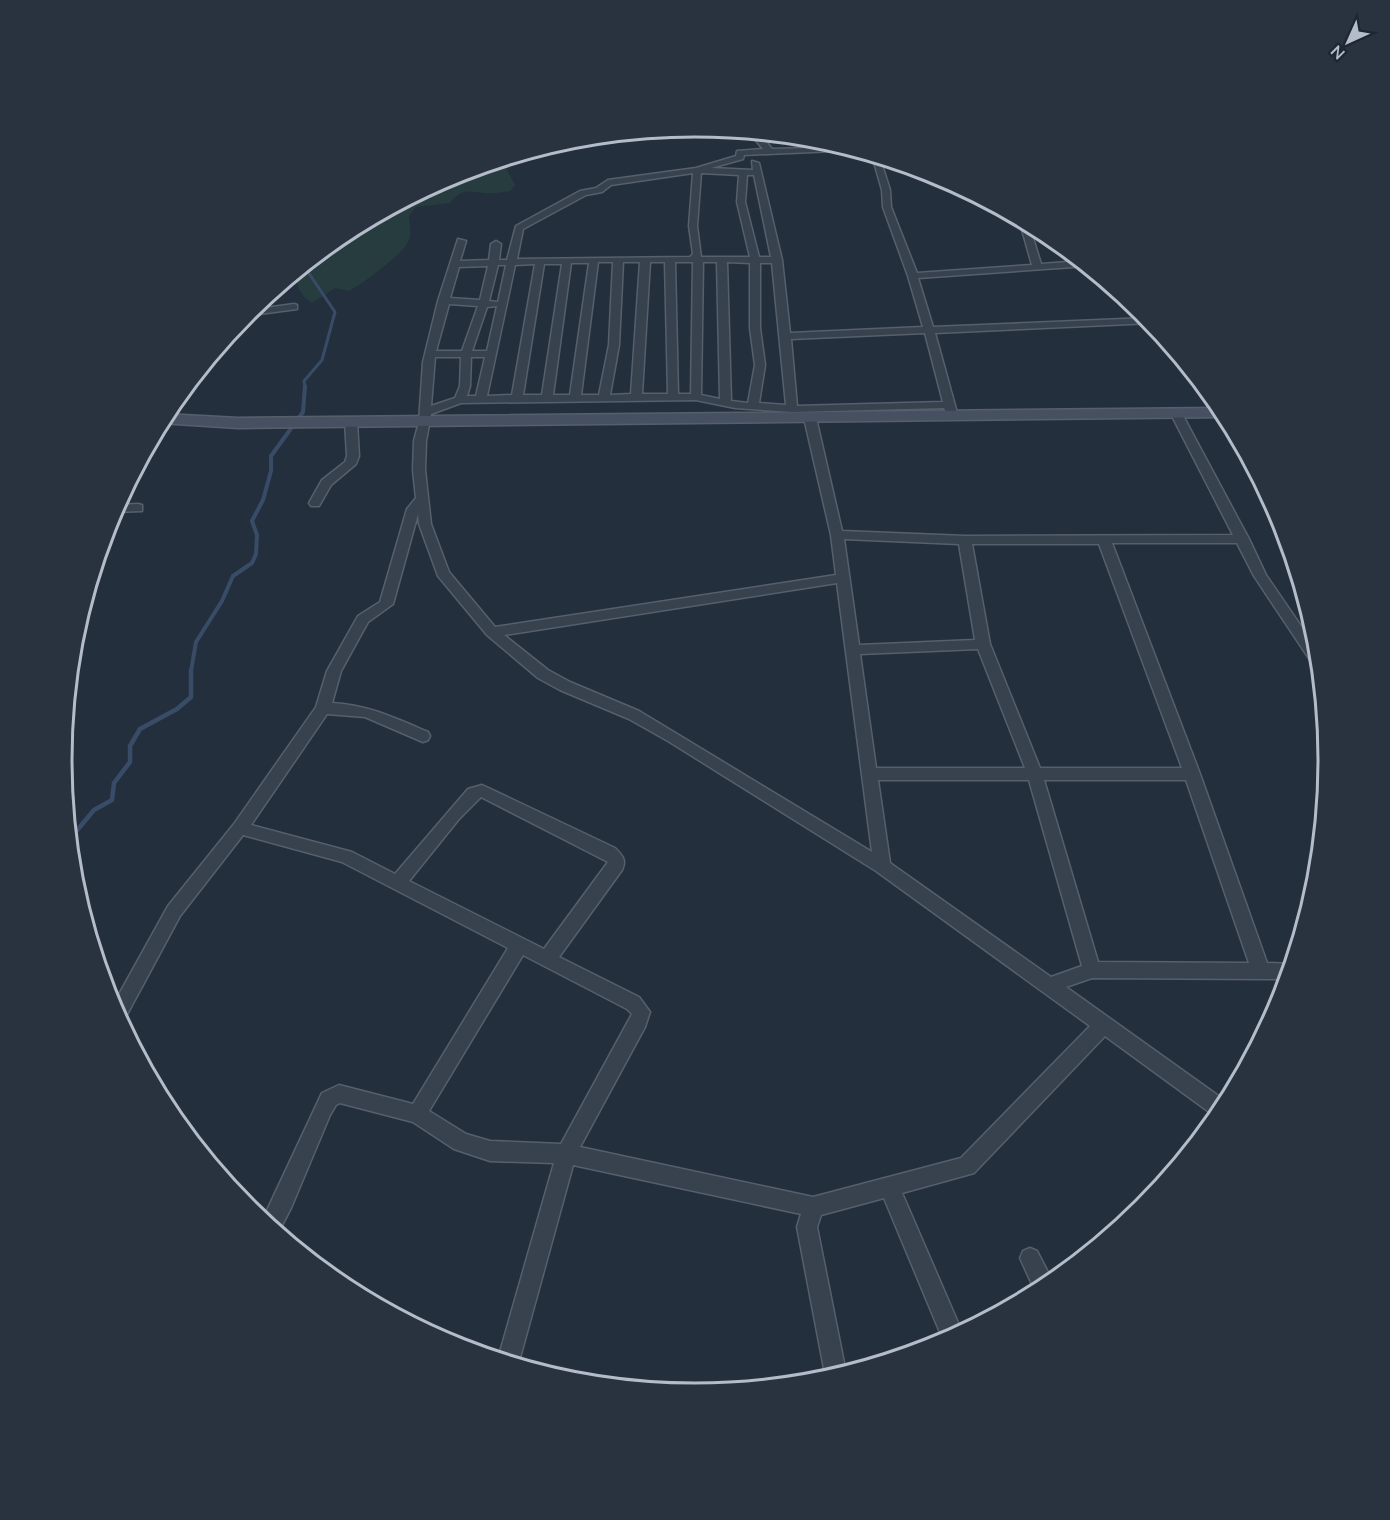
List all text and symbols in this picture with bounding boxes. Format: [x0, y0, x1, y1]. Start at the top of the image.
north arrow [1318, 12, 1378, 72]
text: N [1326, 41, 1349, 64]

